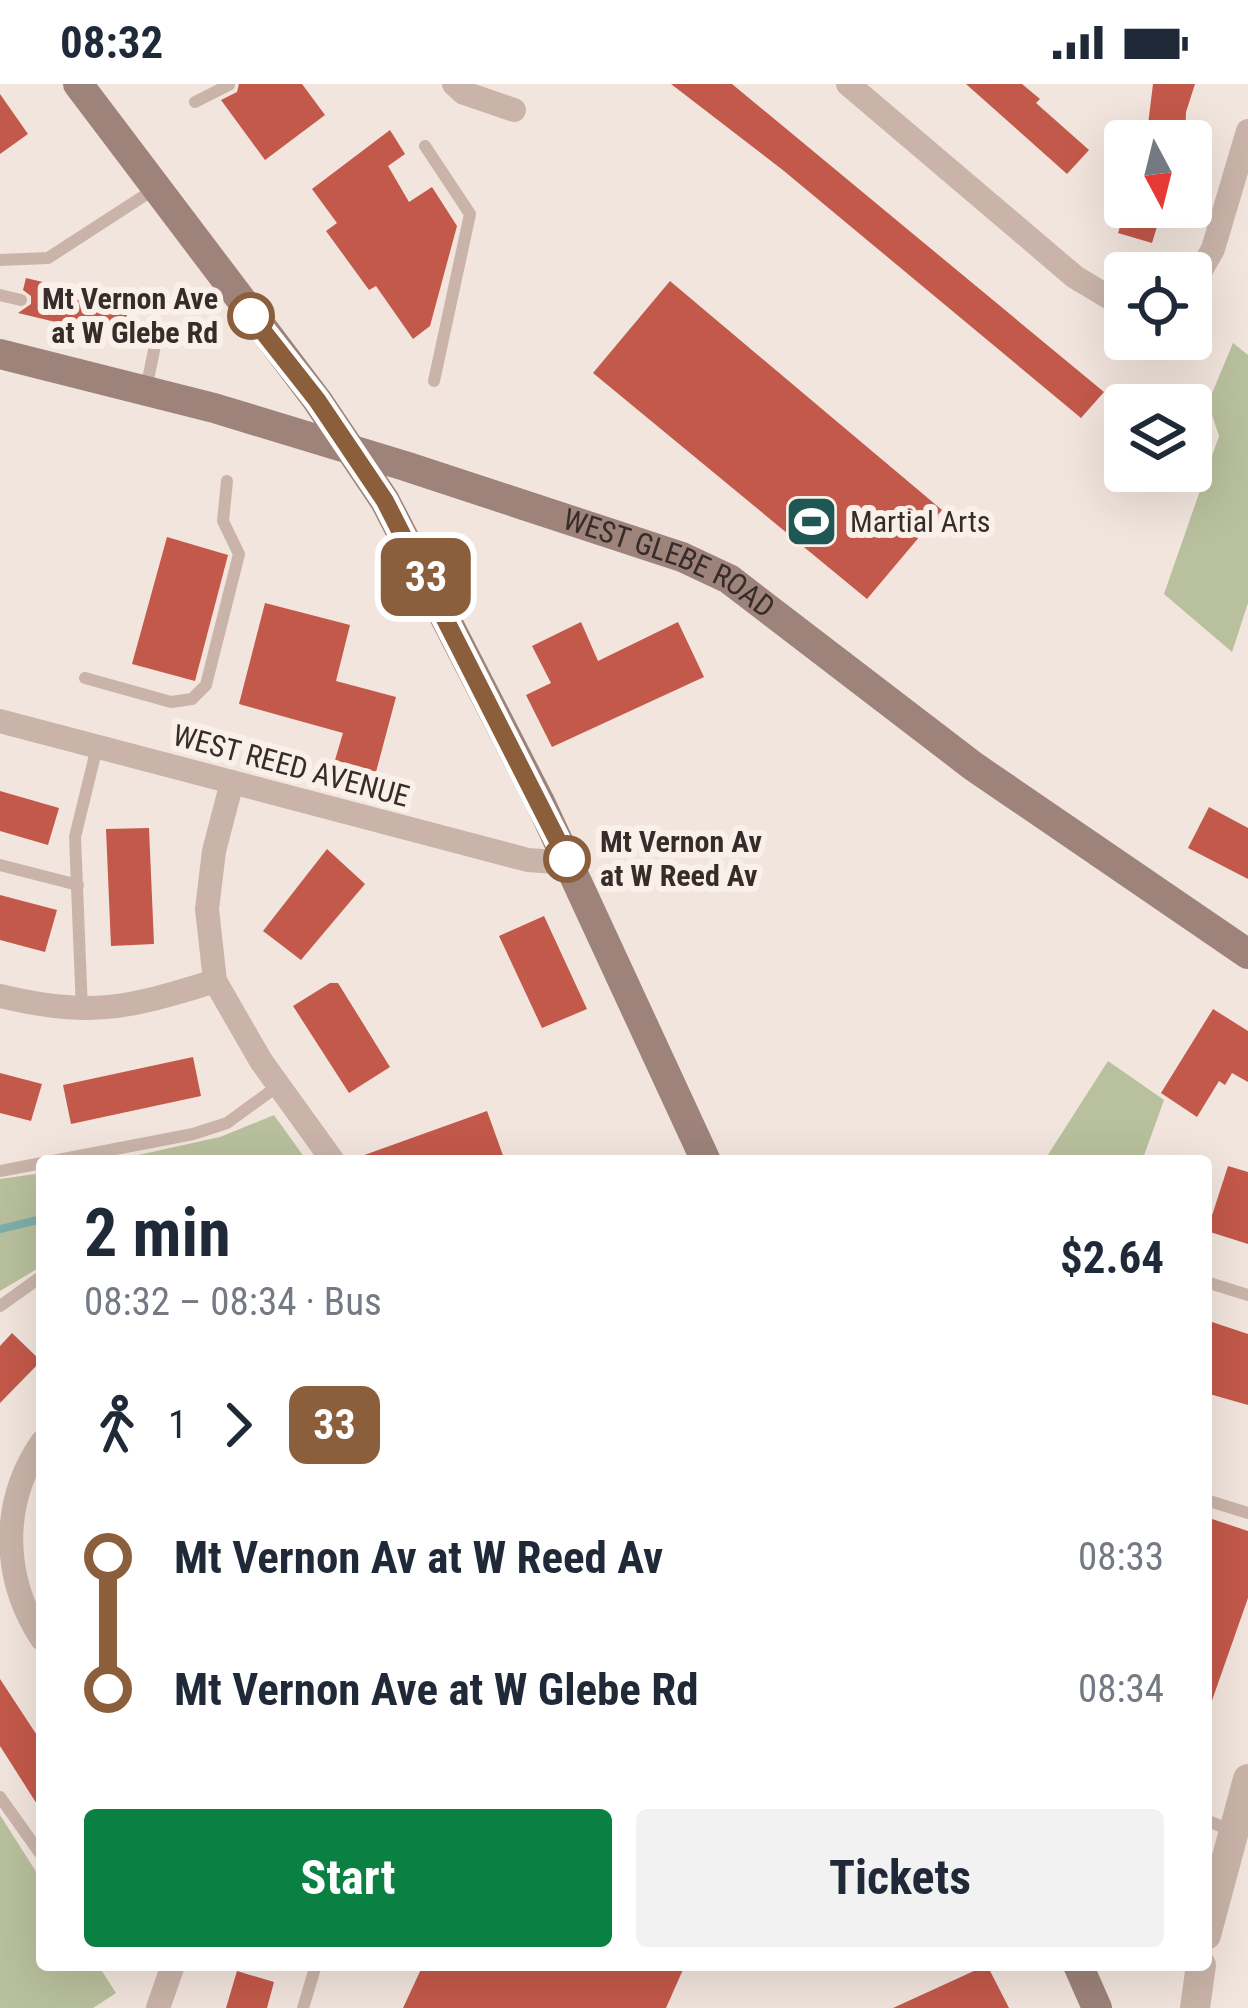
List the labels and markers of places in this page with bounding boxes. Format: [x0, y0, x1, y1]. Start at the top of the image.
place label: Mt Vernon Ave at W Glebe Rd [42, 281, 218, 350]
marker: Mt Vernon Ave at W Glebe Rd [229, 294, 273, 338]
sports icon: Martial Arts [783, 494, 839, 550]
place label: Martial Arts [850, 504, 991, 539]
place label: Mt Vernon Av at W Reed Av [600, 824, 762, 893]
marker: Mt Vernon Av at W Reed Av [545, 837, 589, 881]

